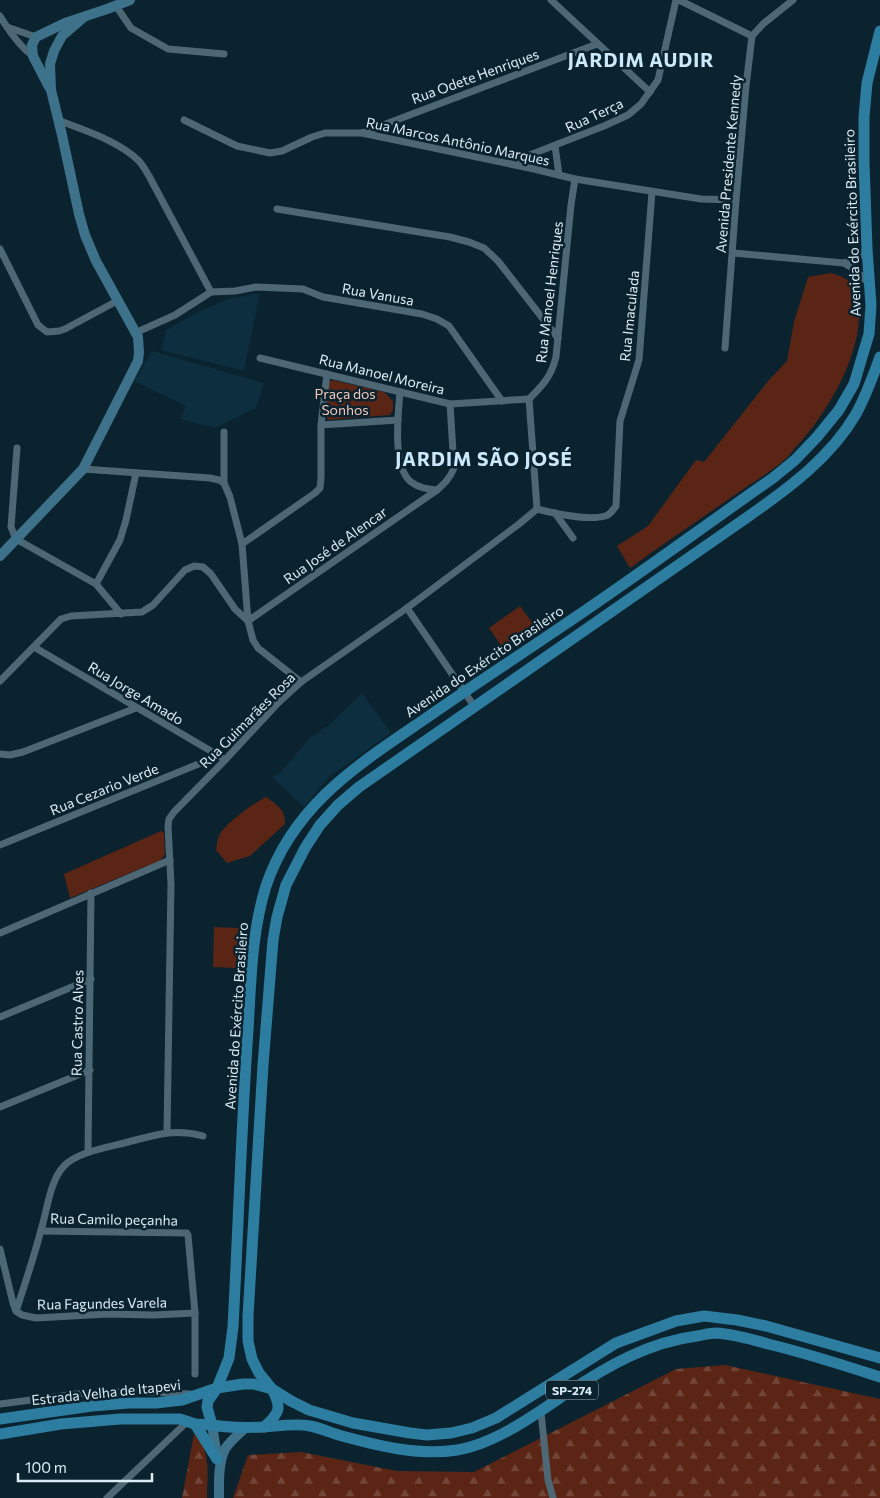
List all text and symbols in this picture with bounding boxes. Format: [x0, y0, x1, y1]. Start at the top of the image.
street label: Rua Odete Henriques [409, 45, 541, 107]
district label: JARDIM AUDIR [568, 48, 714, 71]
street label: Avenida Presidente Kennedy [712, 74, 744, 254]
street label: Rua Terça [562, 94, 626, 136]
street label: Rua Marcos Antônio Marques [365, 113, 551, 169]
street label: Avenida do Exército Brasileiro [840, 129, 864, 317]
street label: Rua Manoel Henriques [532, 220, 566, 364]
street label: Rua Imaculada [616, 270, 642, 362]
street label: Rua Vanusa [341, 279, 415, 309]
street label: Rua Manoel Moreira [318, 350, 446, 398]
park label: Praça dos Sonhos [314, 385, 376, 418]
district label: JARDIM SÃO JOSÉ [395, 447, 573, 470]
street label: Rua José de Alencar [280, 503, 390, 587]
street label: Avenida do Exército Brasileiro [401, 601, 567, 721]
street label: Rua Jorge Amado [85, 658, 187, 728]
street label: Rua Guimarães Rosa [196, 669, 298, 771]
street label: Rua Cezario Verde [47, 759, 161, 819]
street label: Avenida do Exército Brasileiro [221, 922, 251, 1110]
street label: Rua Castro Alves [68, 970, 86, 1076]
street label: Rua Camilo peçanha [50, 1209, 178, 1229]
street label: Rua Fagundes Varela [37, 1293, 167, 1313]
street label: Estrada Velha de Itapevi [30, 1376, 182, 1408]
road number: SP-274 [546, 1380, 598, 1400]
scale bar [18, 1450, 151, 1482]
text: 100 m [25, 1458, 67, 1476]

